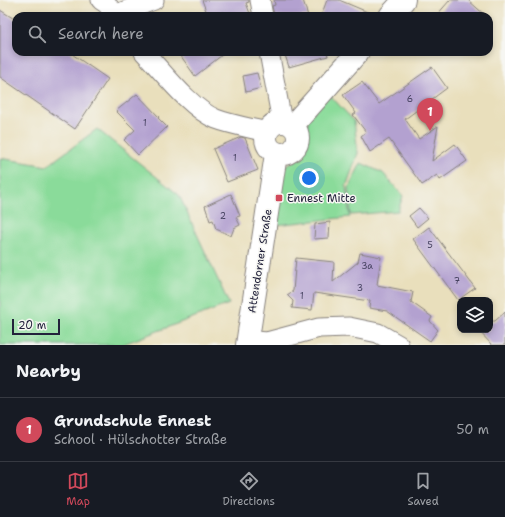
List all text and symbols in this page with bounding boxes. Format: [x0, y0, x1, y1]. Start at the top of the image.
search box [12, 12, 493, 56]
icon: search [26, 23, 48, 45]
text: Search here [58, 24, 144, 44]
house number: 6 [407, 93, 413, 105]
pin: 1 [417, 98, 443, 131]
house number: 1 [143, 117, 147, 129]
house number: 1 [233, 152, 237, 164]
your location [299, 168, 319, 188]
place label: Ennest Mitte [287, 191, 356, 206]
marker: Ennest Mitte [274, 193, 284, 203]
street label: Attendorner Straße [244, 208, 276, 314]
house number: 2 [220, 210, 226, 222]
house number: 5 [427, 239, 433, 251]
house number: 3a [361, 260, 373, 272]
house number: 7 [454, 275, 460, 287]
house number: 3 [357, 282, 363, 294]
house number: 1 [300, 290, 304, 302]
map controls [457, 297, 493, 333]
button: layers [457, 297, 493, 333]
scale bar [12, 317, 60, 336]
text: 20 m [18, 318, 46, 333]
text: Nearby [16, 360, 81, 382]
text: Grundschule Ennest [54, 411, 211, 431]
text: 1 [26, 421, 32, 438]
text: 50 m [456, 421, 489, 438]
text: School · Hülschotter Straße [54, 431, 227, 448]
tab: Map [66, 470, 90, 509]
tab: Directions [222, 470, 275, 509]
tab: Saved [407, 470, 439, 509]

